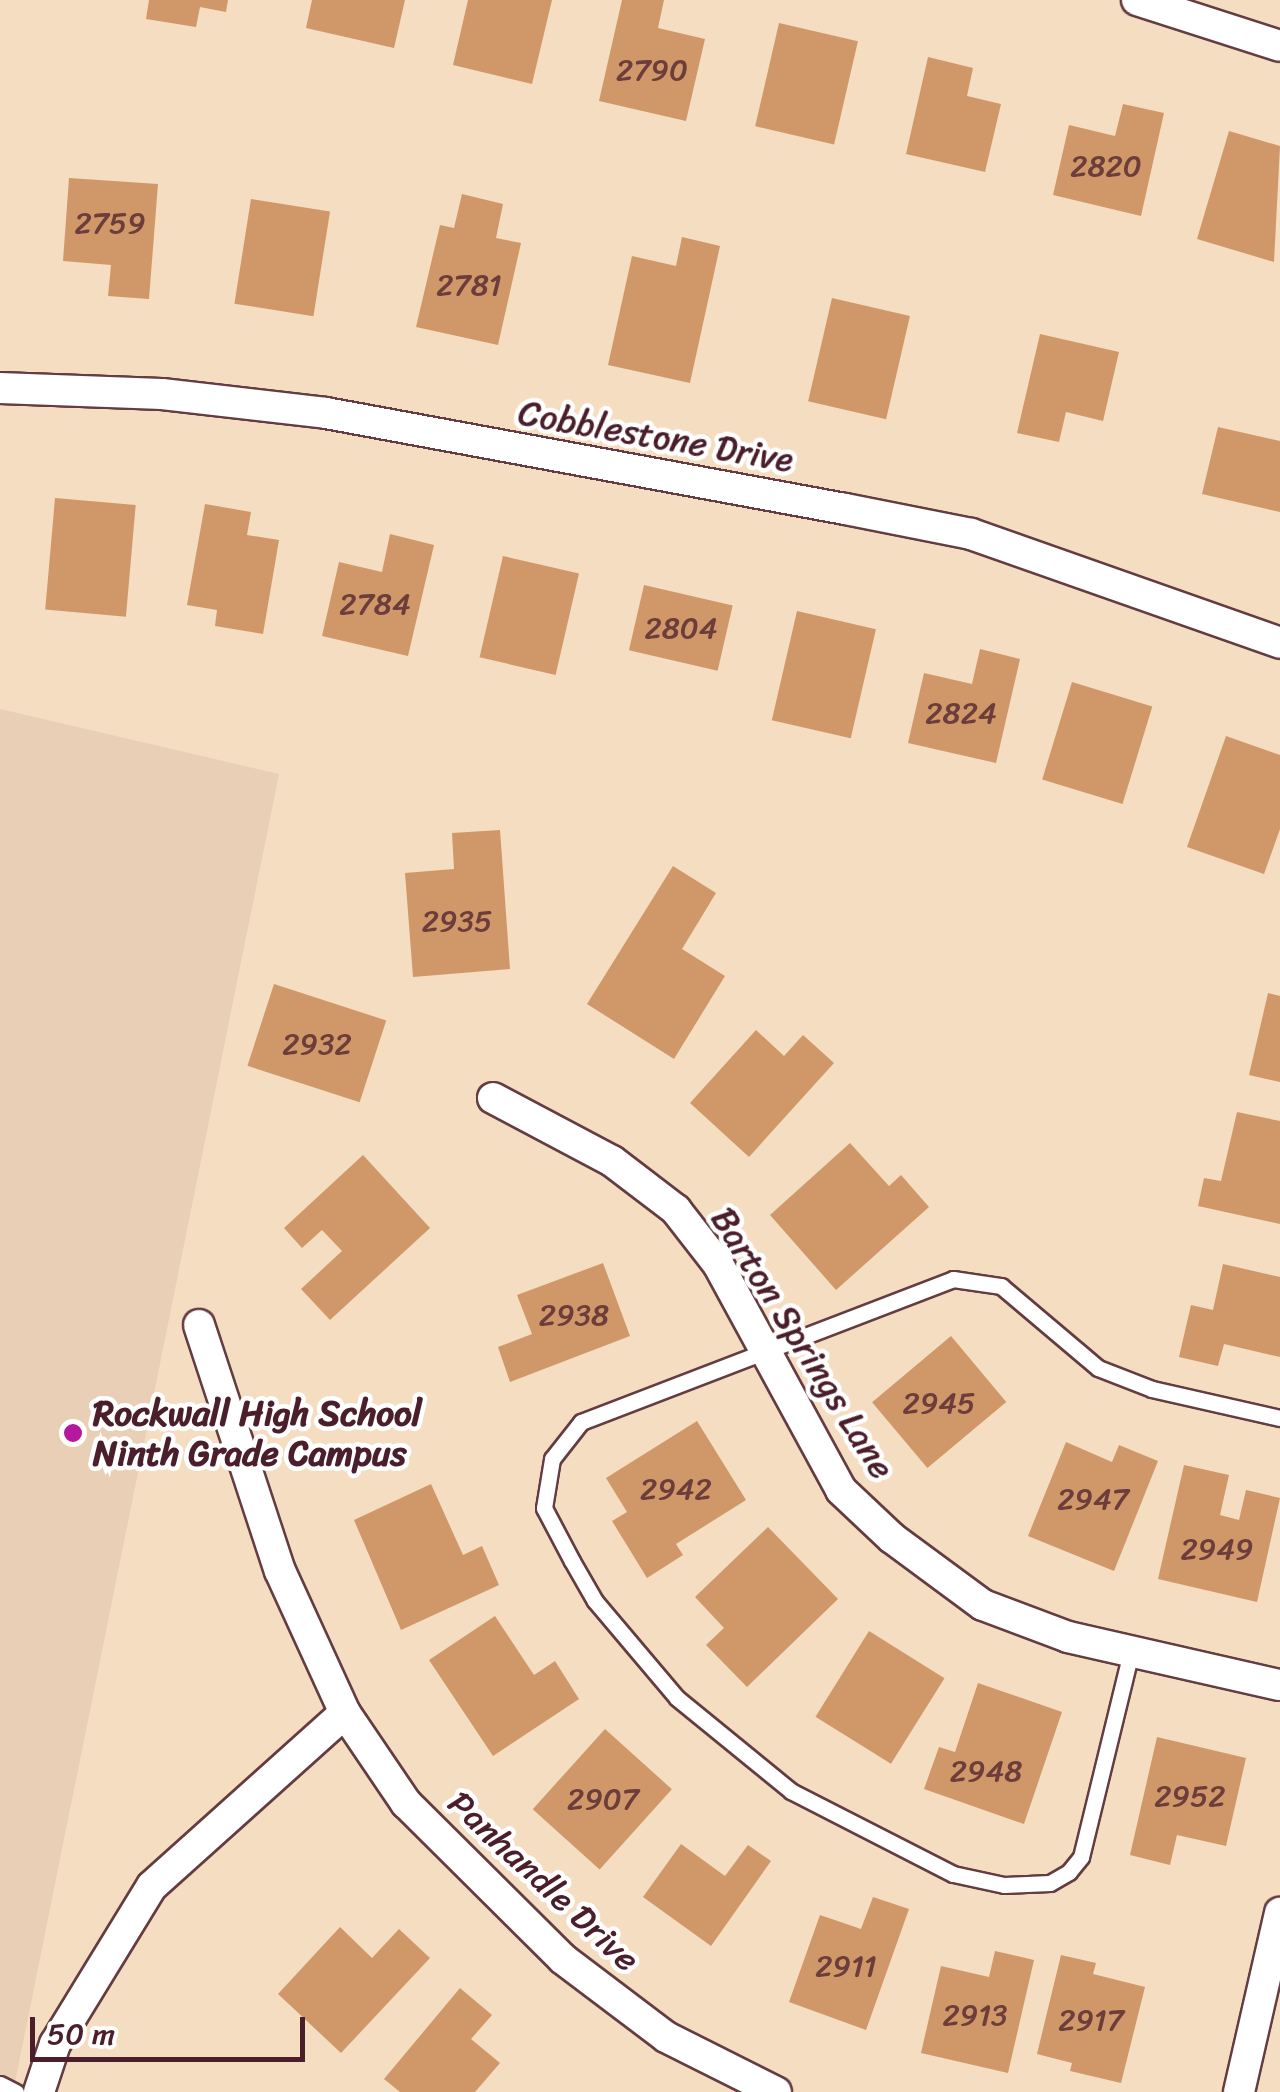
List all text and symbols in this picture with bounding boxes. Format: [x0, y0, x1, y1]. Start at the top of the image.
house number: 2790 [616, 52, 688, 88]
house number: 2820 [1070, 148, 1142, 184]
house number: 2759 [74, 205, 146, 241]
house number: 2781 [436, 267, 502, 303]
street label: Cobblestone Drive [515, 391, 797, 481]
house number: 2784 [339, 586, 411, 622]
house number: 2804 [644, 610, 718, 646]
house number: 2824 [925, 695, 997, 731]
house number: 2935 [422, 903, 492, 939]
house number: 2932 [282, 1026, 352, 1062]
street label: Barton Springs Lane [702, 1200, 904, 1486]
house number: 2938 [539, 1297, 609, 1333]
house number: 2945 [903, 1385, 975, 1421]
place label: Rockwall High School Ninth Grade Campus [93, 1392, 422, 1474]
marker: Rockwall High School Ninth Grade Campus [62, 1422, 84, 1444]
house number: 2942 [640, 1471, 712, 1507]
house number: 2947 [1057, 1481, 1129, 1517]
house number: 2949 [1181, 1531, 1253, 1567]
house number: 2948 [950, 1753, 1022, 1789]
house number: 2952 [1154, 1778, 1226, 1814]
house number: 2907 [567, 1781, 639, 1817]
street label: Panhandle Drive [440, 1782, 648, 1980]
house number: 2911 [815, 1948, 877, 1984]
scale bar [35, 1997, 310, 2059]
house number: 2913 [942, 1997, 1008, 2033]
house number: 2917 [1058, 2002, 1124, 2038]
text: 50 m [47, 2007, 115, 2061]

